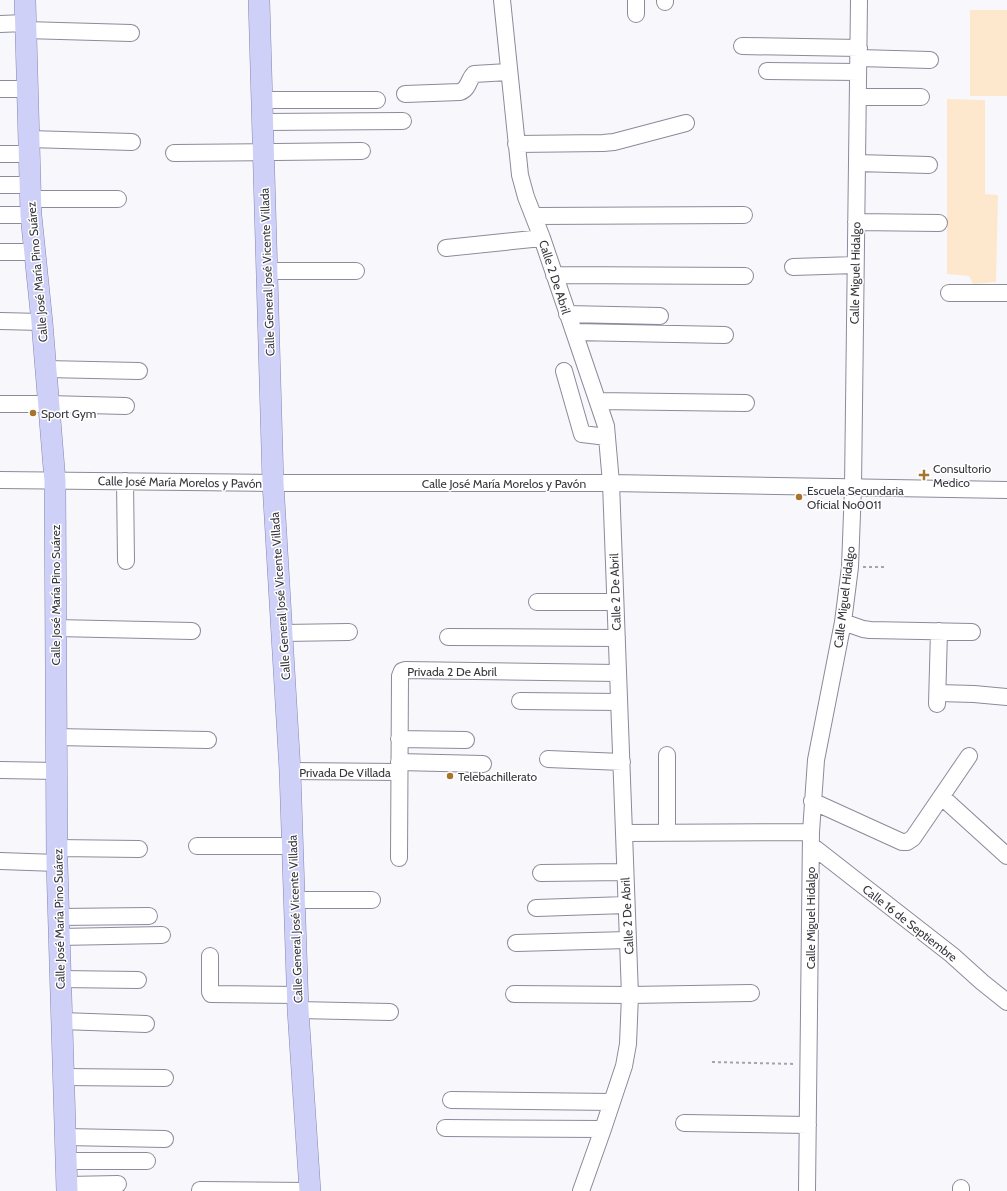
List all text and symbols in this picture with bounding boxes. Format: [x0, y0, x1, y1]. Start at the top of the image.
street label: Calle General José Vicente Villada [257, 187, 277, 356]
street label: Calle José María Pino Suárez [23, 201, 51, 343]
street label: Calle Miguel Hidalgo [847, 221, 863, 324]
street label: Calle 2 De Abril [536, 238, 574, 316]
place label: Sport Gym [41, 406, 96, 421]
marker: Sport Gym [28, 408, 38, 418]
place label: Consultorio Medico [933, 461, 991, 490]
marker: Consultorio Medico [918, 469, 930, 481]
street label: Calle José María Morelos y Pavón [98, 473, 263, 491]
street label: Calle José María Morelos y Pavón [422, 476, 586, 491]
place label: Escuela Secundaria Oficial No0011 [807, 483, 904, 512]
marker: Escuela Secundaria Oficial No0011 [794, 492, 804, 502]
street label: Calle General José Vicente Villada [267, 511, 293, 681]
street label: Calle José María Pino Suárez [48, 524, 63, 665]
street label: Calle Miguel Hidalgo [830, 545, 858, 649]
street label: Calle 2 De Abril [606, 553, 624, 631]
street label: Privada 2 De Abril [407, 664, 497, 679]
street label: Privada De Villada [299, 765, 391, 780]
place label: Telebachillerato [458, 769, 538, 784]
marker: Telebachillerato [445, 771, 455, 781]
street label: Calle General José Vicente Villada [285, 834, 305, 1003]
street label: Calle José María Pino Suárez [50, 848, 68, 990]
street label: Calle Miguel Hidalgo [803, 866, 818, 969]
street label: Calle 2 De Abril [617, 877, 637, 955]
street label: Calle 16 de Septiembre [860, 881, 960, 965]

